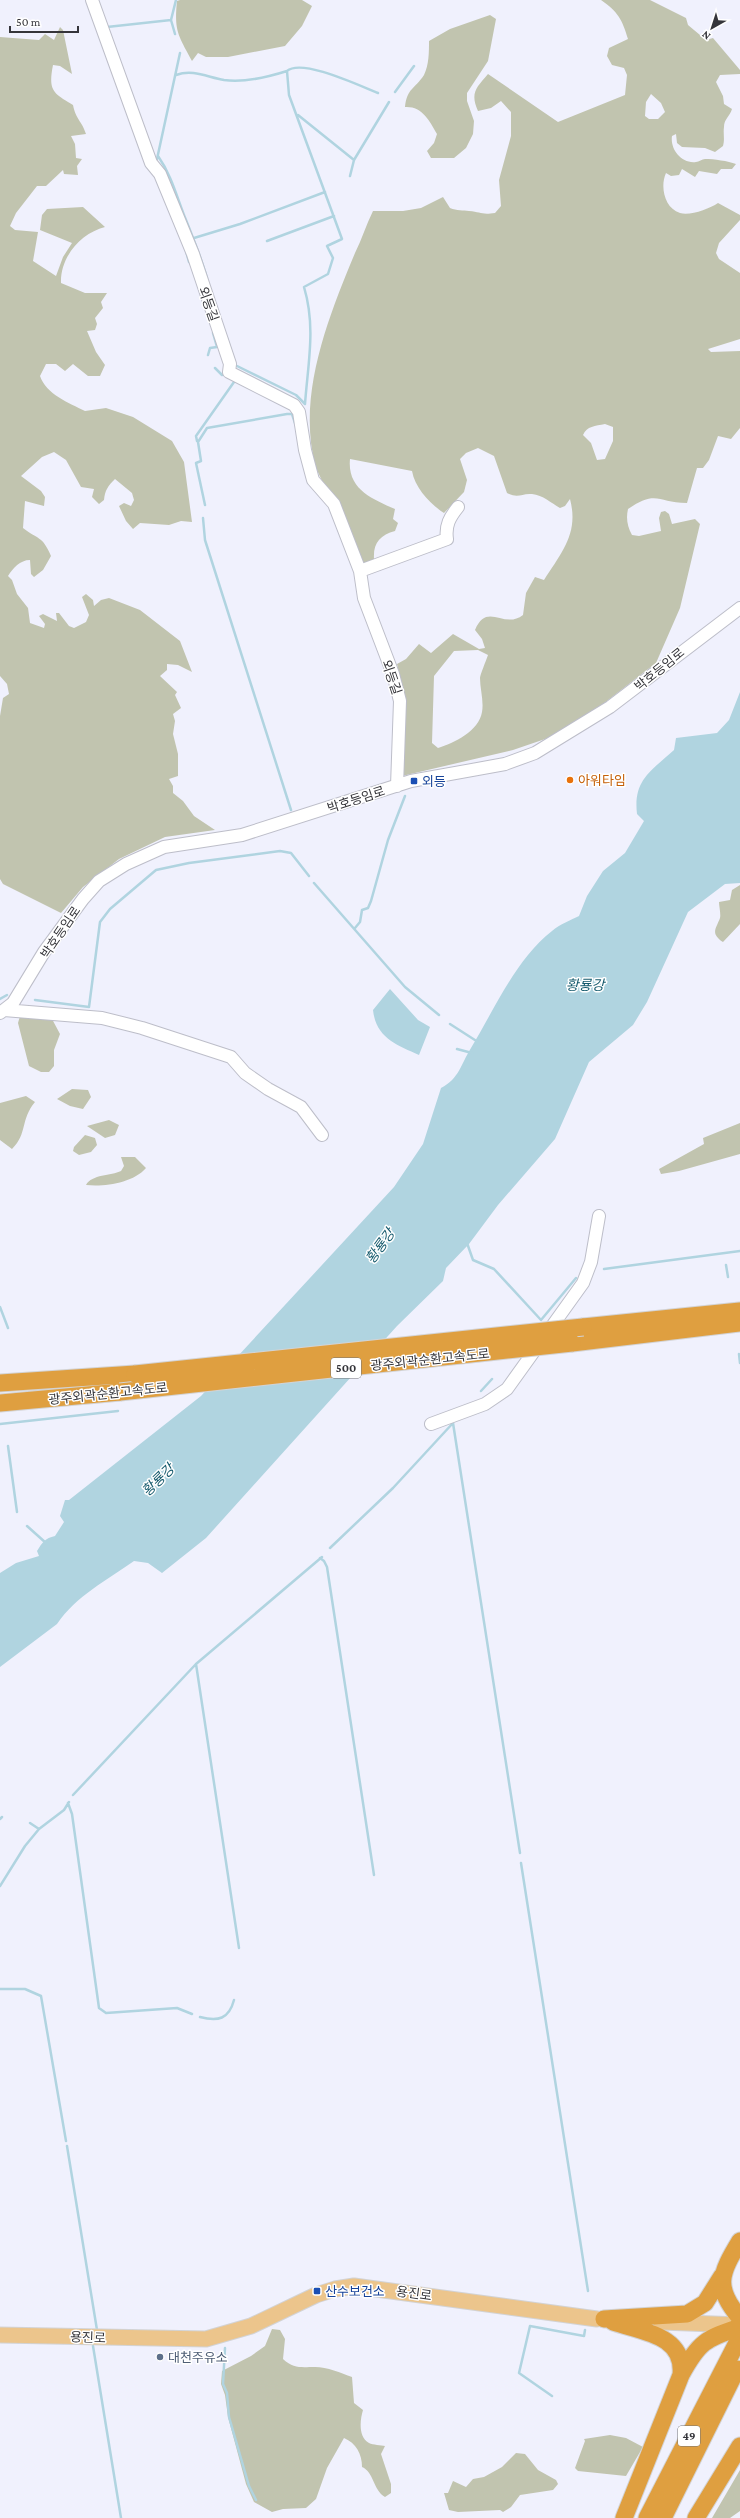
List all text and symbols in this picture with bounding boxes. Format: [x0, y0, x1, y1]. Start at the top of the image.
scale bar [10, 8, 78, 34]
north arrow [692, 8, 732, 48]
text: 50 m [16, 15, 41, 29]
text: N [699, 28, 712, 43]
street label: 외등길 [195, 285, 222, 324]
street label: 박호등임로 [631, 645, 687, 694]
street label: 외등길 [379, 658, 404, 697]
place label: 아워타임 [578, 773, 626, 788]
place label: 외등 [422, 774, 446, 789]
marker: 아워타임 [565, 775, 575, 785]
marker: 외등 [409, 776, 419, 786]
street label: 박호등임로 [325, 783, 387, 816]
street label: 박호등임로 [37, 903, 83, 961]
water label: 황룡강 [566, 977, 606, 993]
water label: 황룡강 [362, 1224, 399, 1266]
street label: 광주외곽순환고속도로 [370, 1346, 490, 1373]
road number: 500 [331, 1358, 361, 1378]
street label: 광주외곽순환고속도로 [48, 1380, 168, 1407]
water label: 황룡강 [139, 1459, 179, 1499]
place label: 산수보건소 [325, 2284, 385, 2299]
street label: 용진로 [395, 2284, 433, 2303]
marker: 산수보건소 [312, 2286, 322, 2296]
street label: 용진로 [70, 2329, 106, 2346]
place label: 대천주유소 [168, 2350, 228, 2365]
marker: 대천주유소 [155, 2352, 165, 2362]
road number: 49 [678, 2426, 700, 2446]

